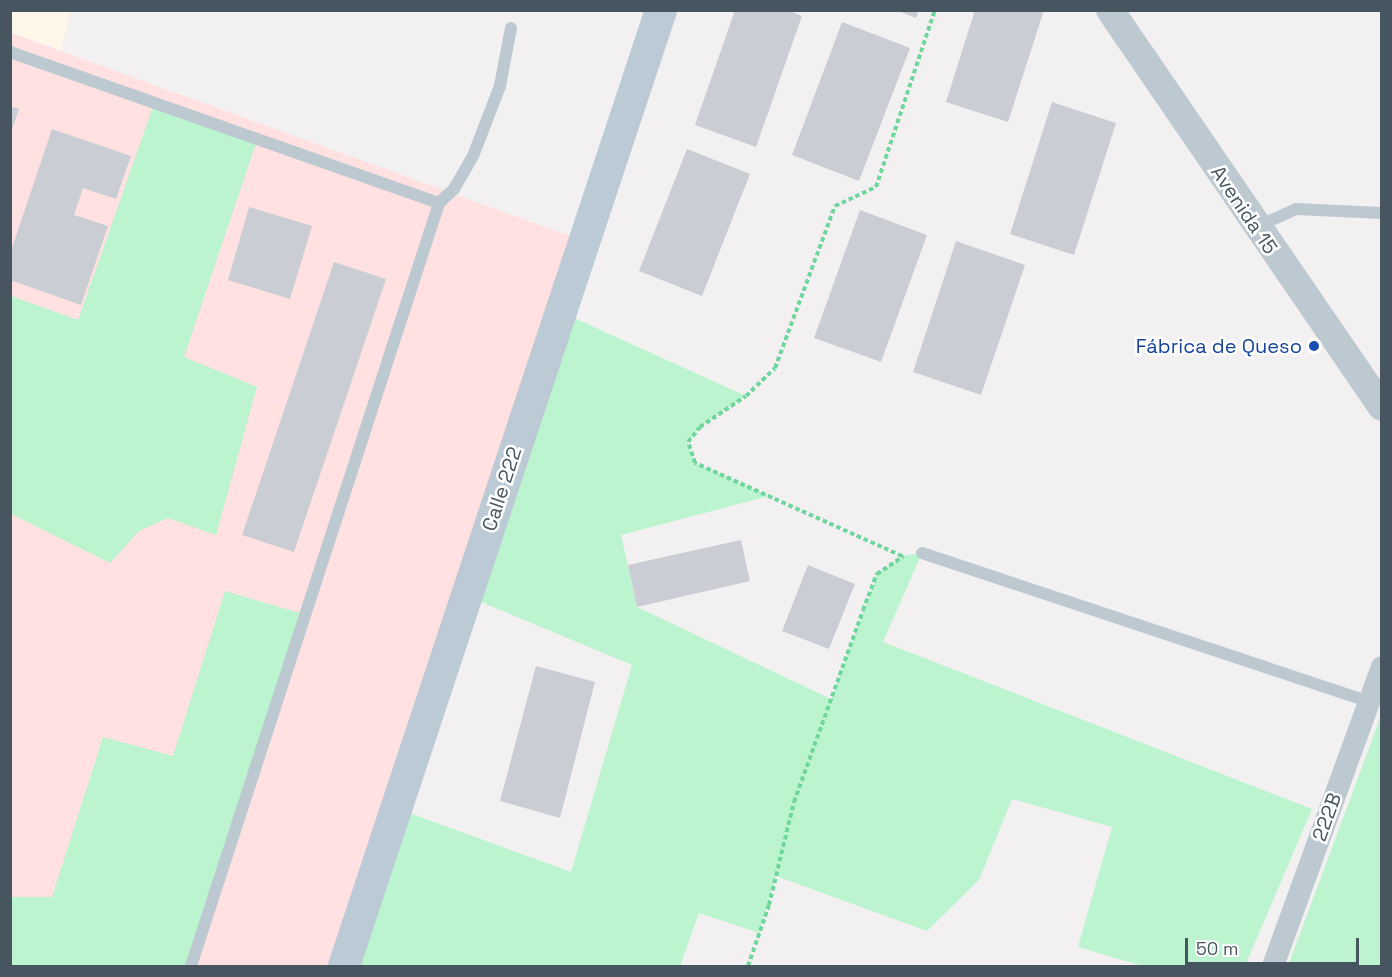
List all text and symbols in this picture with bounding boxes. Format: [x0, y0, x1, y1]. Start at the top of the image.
street label: Avenida 15 [1206, 161, 1282, 259]
place label: Fábrica de Queso [1136, 334, 1302, 358]
marker: Fábrica de Queso [1307, 339, 1321, 353]
street label: Calle 222 [477, 444, 527, 534]
street label: 222B [1307, 790, 1347, 844]
scale bar [1188, 926, 1362, 964]
text: 50 m [1196, 937, 1238, 960]

